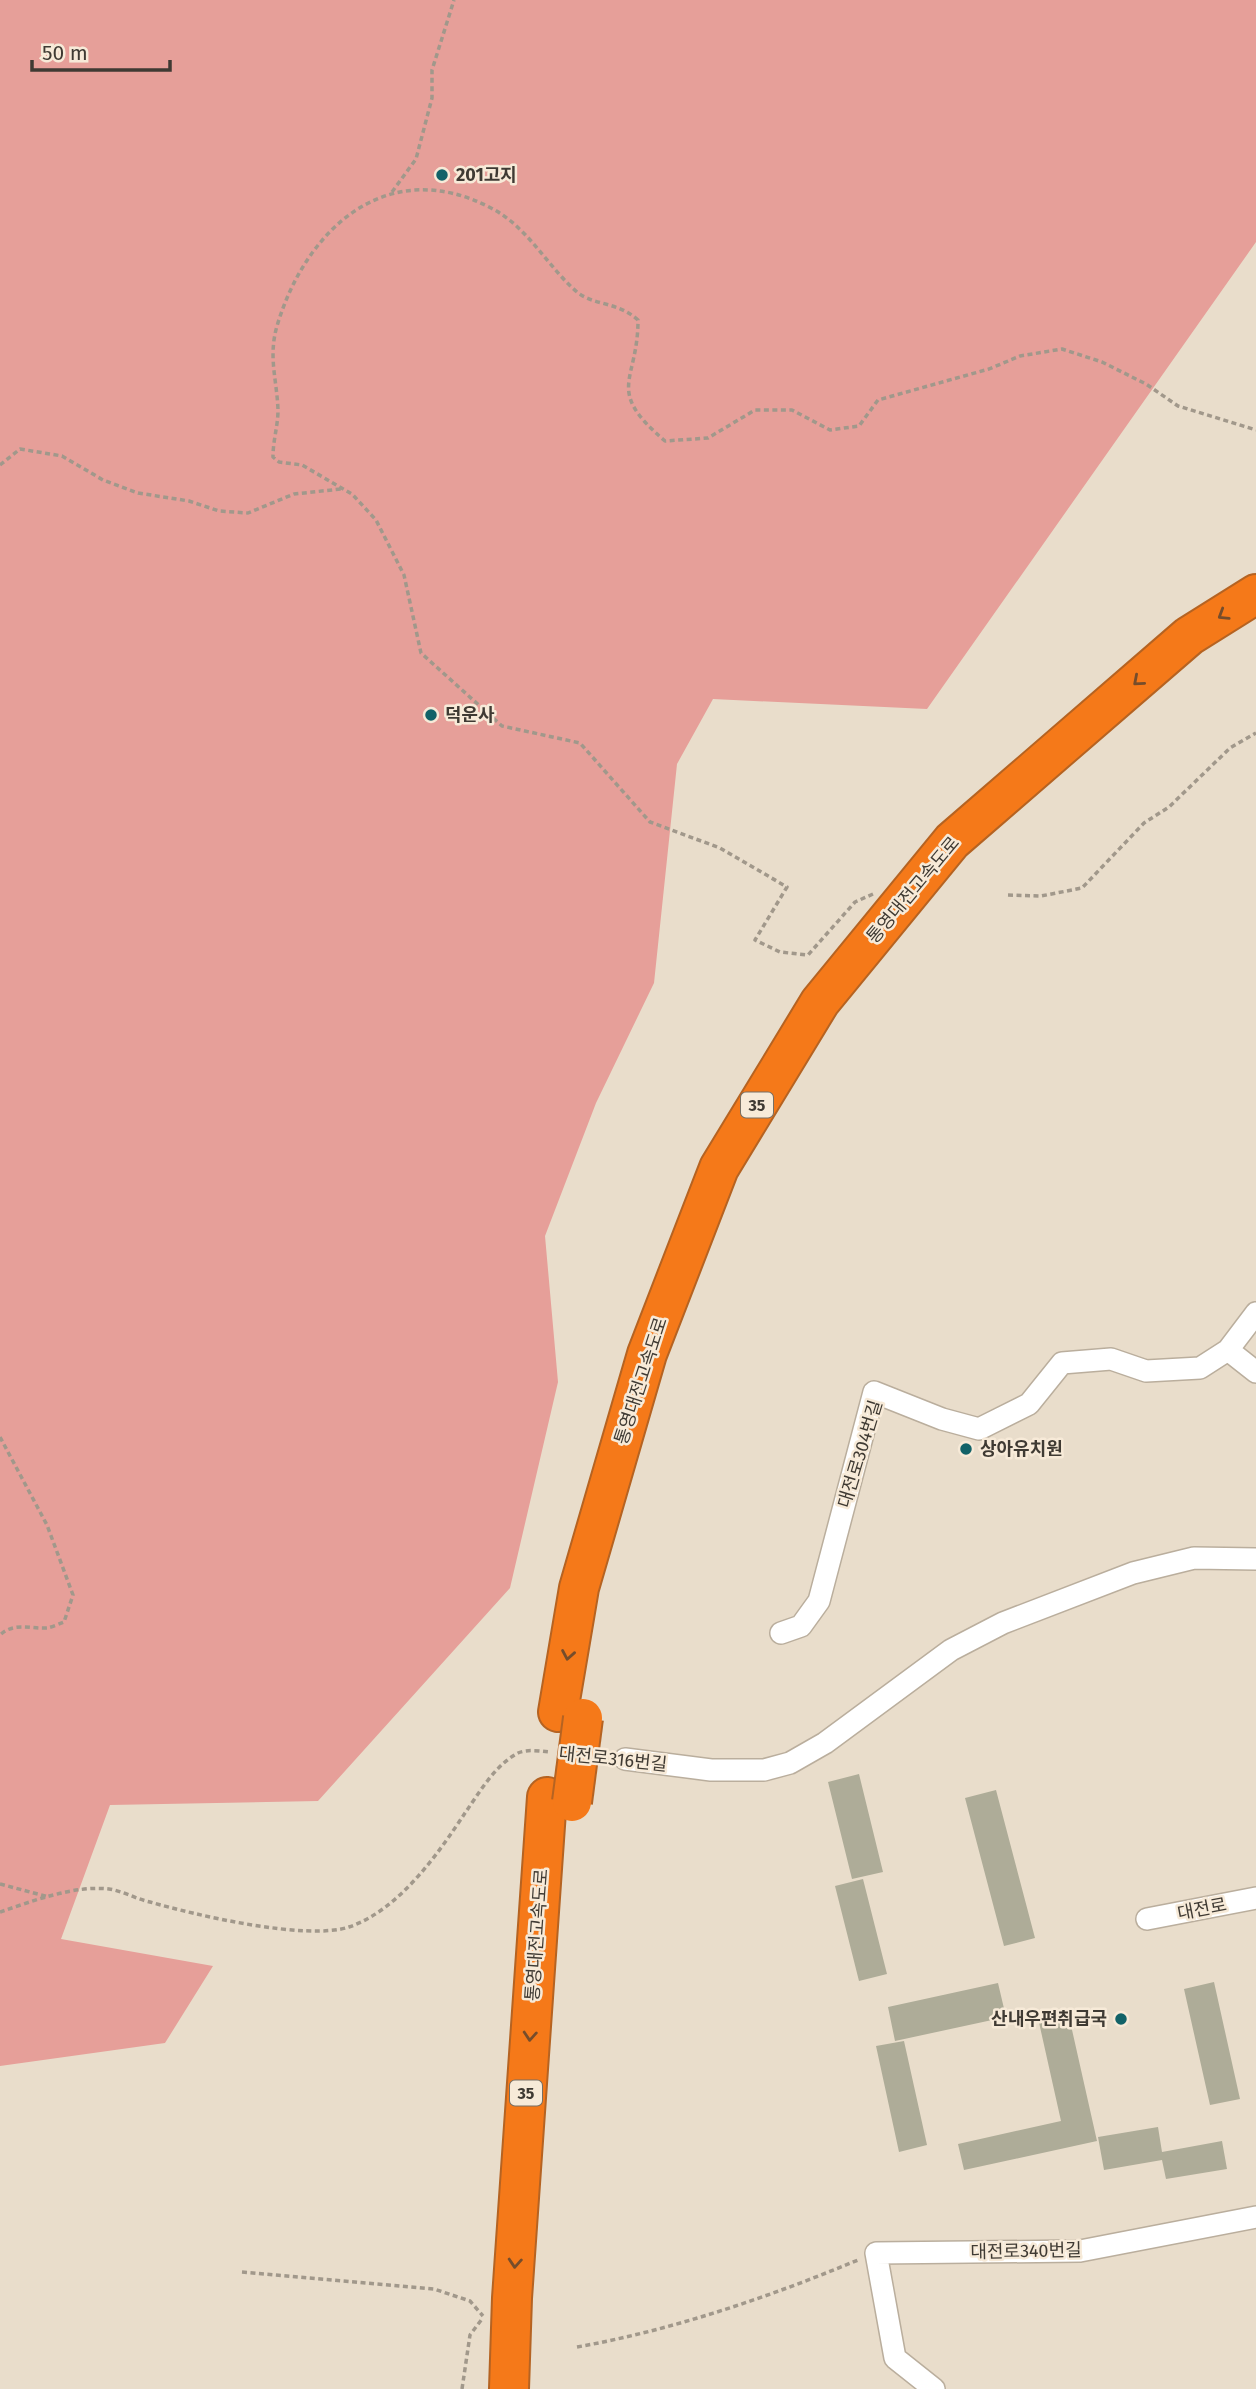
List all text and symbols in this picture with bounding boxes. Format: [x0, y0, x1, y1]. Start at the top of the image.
scale bar [32, 28, 170, 72]
text: 50 m [42, 40, 88, 66]
place label: 201고지 [456, 164, 517, 186]
marker: 201고지 [434, 167, 450, 183]
one-way arrow [1217, 607, 1230, 620]
one-way arrow [1133, 673, 1146, 685]
place label: 덕운사 [445, 704, 495, 726]
marker: 덕운사 [423, 707, 439, 723]
street label: 통영대전고속도로 [862, 832, 964, 948]
road number: 35 [741, 1092, 773, 1118]
street label: 통영대전고속도로 [610, 1315, 672, 1447]
street label: 대전로304번길 [833, 1398, 887, 1510]
place label: 상아유치원 [980, 1438, 1063, 1460]
marker: 상아유치원 [958, 1441, 974, 1457]
one-way arrow [561, 1649, 576, 1661]
street label: 대전로316번길 [558, 1742, 668, 1776]
street label: 통영대전고속도로 [521, 1868, 553, 2002]
street label: 대전로 [1176, 1893, 1228, 1925]
place label: 산내우편취급국 [991, 2008, 1107, 2030]
marker: 산내우편취급국 [1113, 2011, 1129, 2027]
one-way arrow [523, 2031, 538, 2042]
road number: 35 [510, 2080, 542, 2106]
street label: 대전로340번길 [970, 2239, 1082, 2263]
one-way arrow [507, 2258, 522, 2269]

